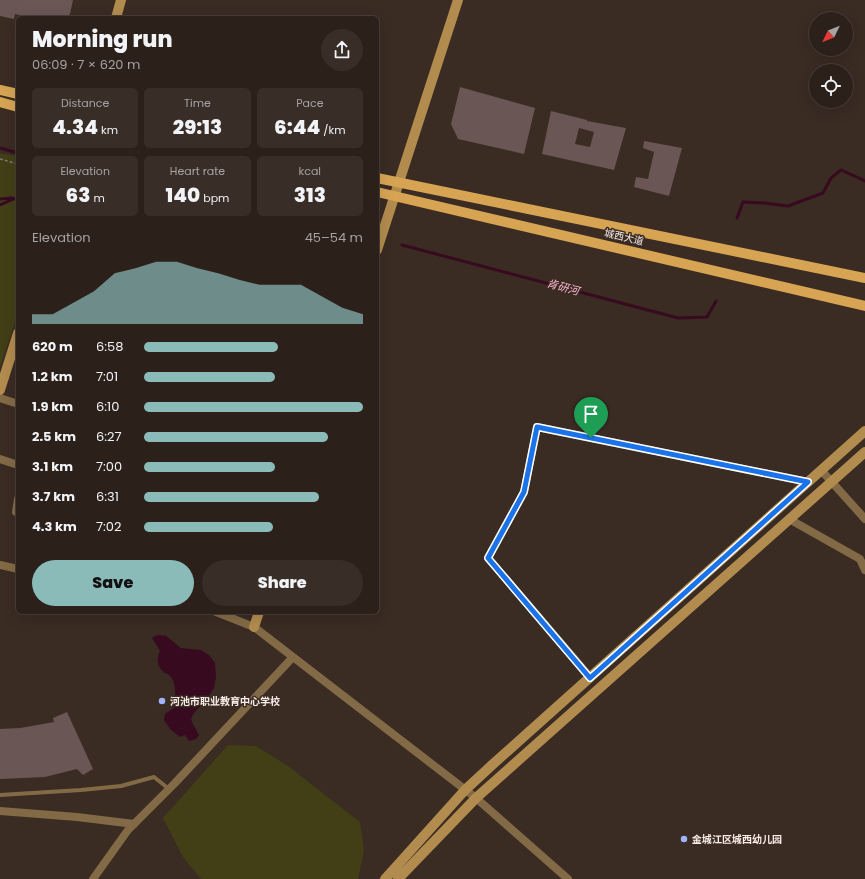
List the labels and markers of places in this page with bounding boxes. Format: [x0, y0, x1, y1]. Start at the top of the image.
pin [574, 397, 608, 438]
place label: 河池市职业教育中心学校 [170, 694, 280, 709]
marker: 河池市职业教育中心学校 [157, 696, 167, 706]
place label: 金城江区城西幼儿园 [691, 832, 782, 847]
marker: 金城江区城西幼儿园 [679, 834, 689, 844]

